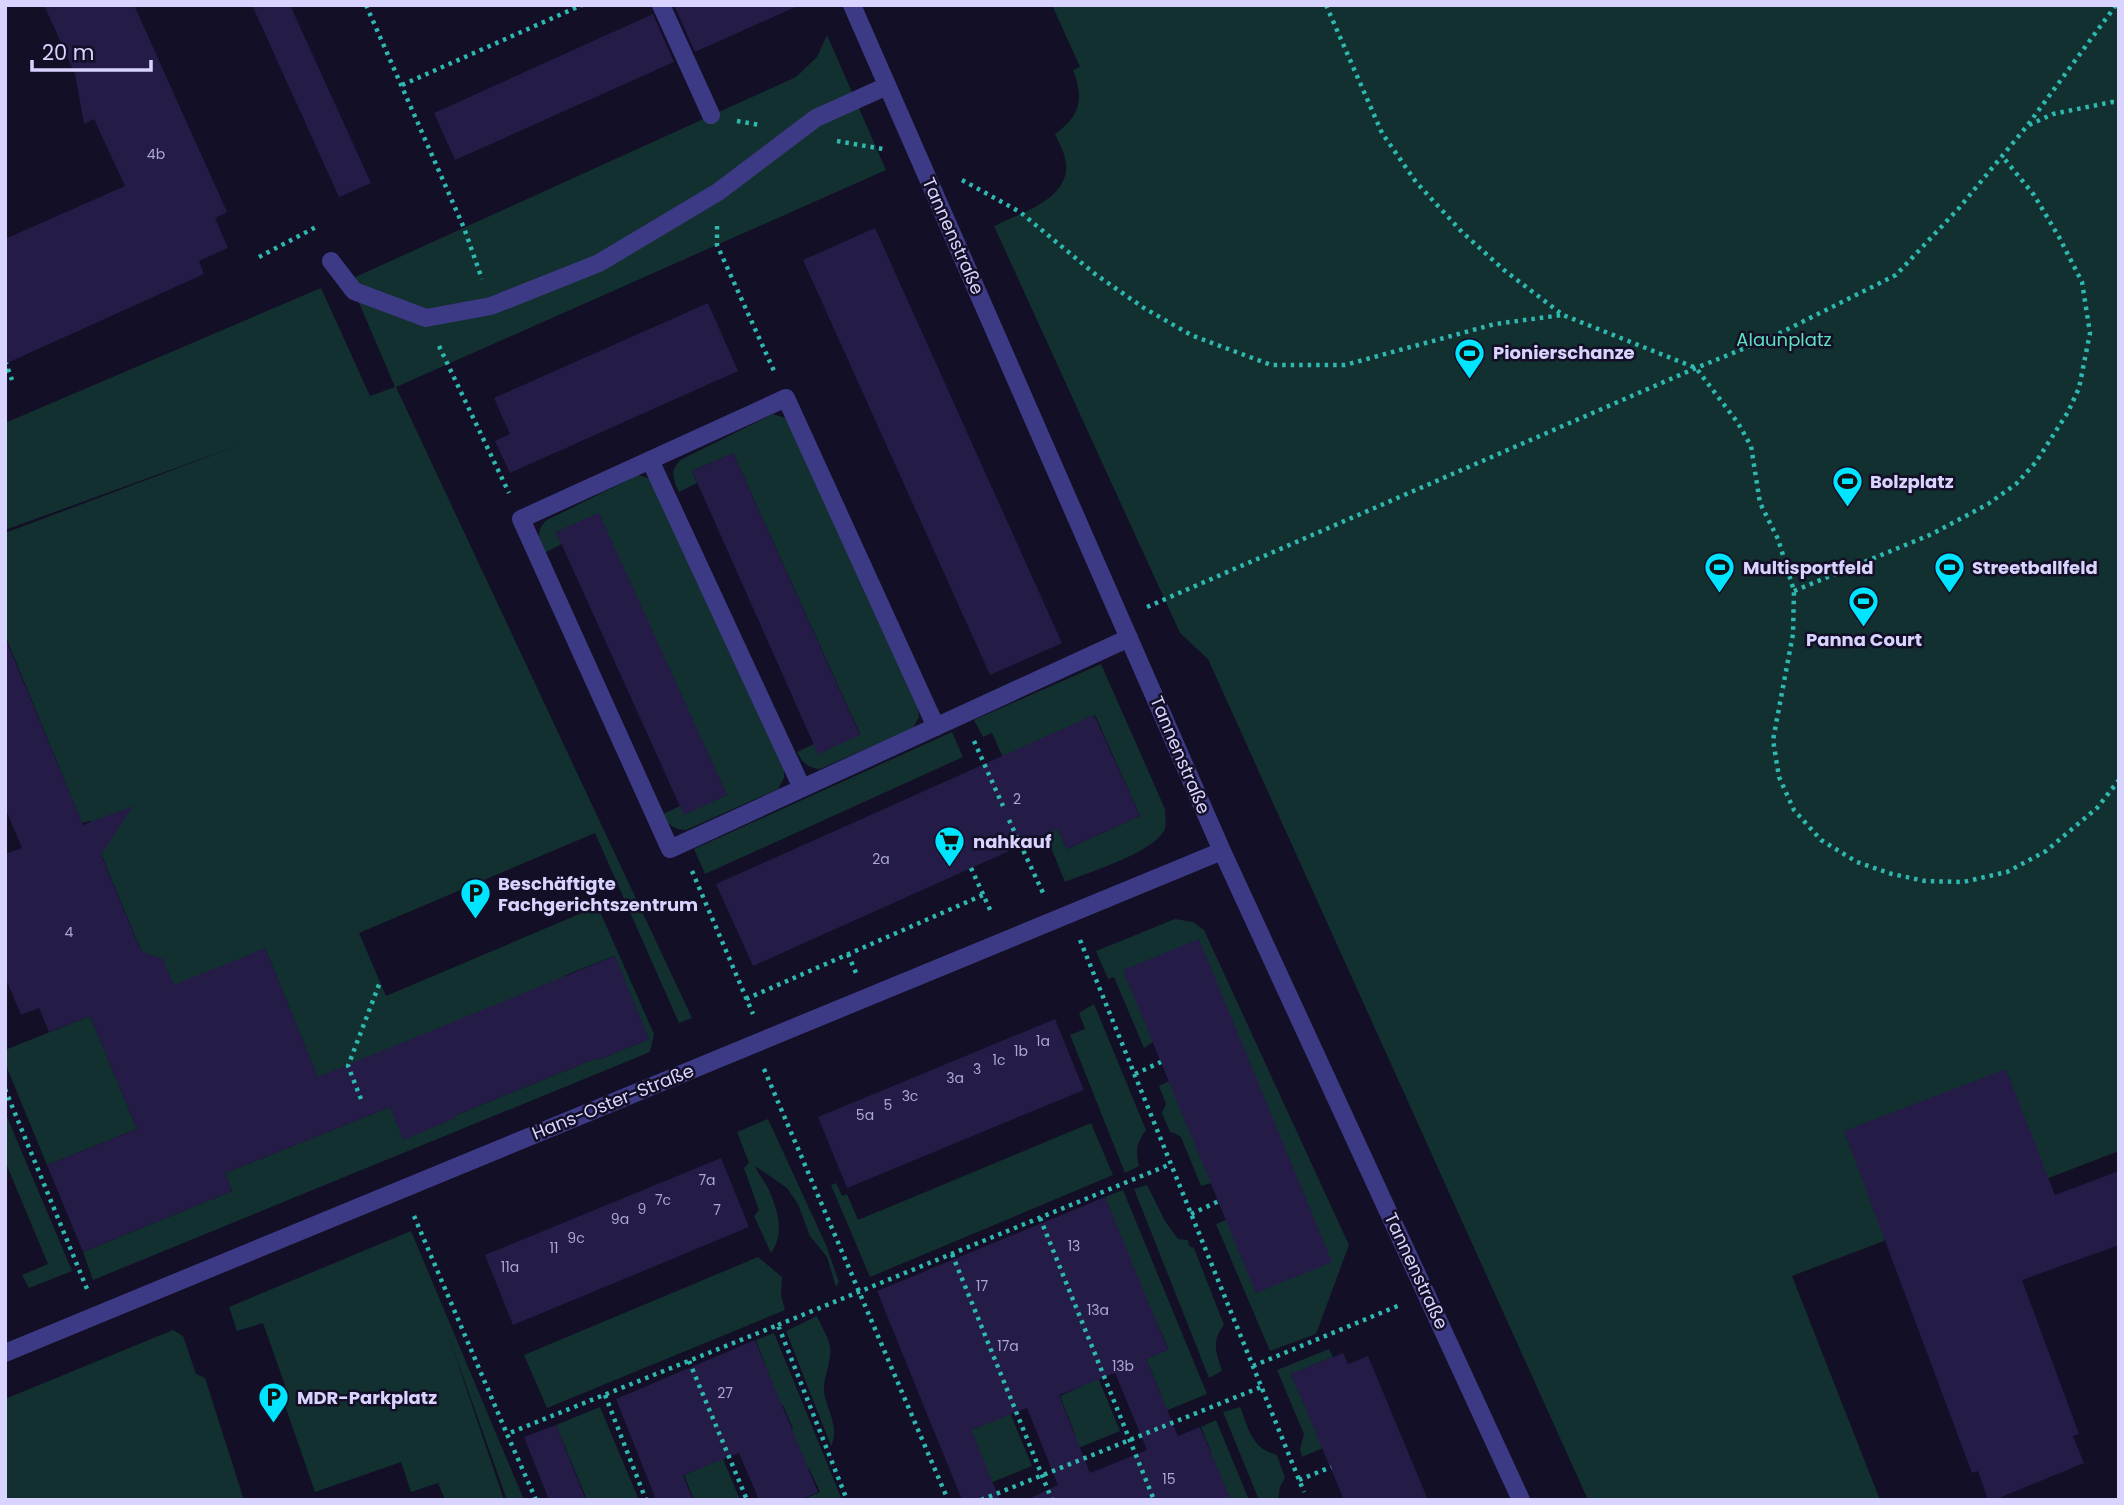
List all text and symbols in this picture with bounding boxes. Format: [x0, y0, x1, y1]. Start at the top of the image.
scale bar [32, 28, 150, 72]
text: 20 m [42, 38, 95, 67]
house number: 4b [147, 144, 165, 164]
street label: Tannenstraße [916, 173, 990, 298]
park label: Alaunplatz [1736, 327, 1832, 352]
sports icon: Pionierschanze [1453, 336, 1487, 380]
place label: Pionierschanze [1493, 340, 1635, 365]
sports icon: Bolzplatz [1830, 465, 1864, 509]
place label: Bolzplatz [1870, 469, 1954, 494]
sports icon: Multisportfeld [1703, 551, 1737, 595]
sports icon: Streetballfeld [1932, 551, 1966, 595]
place label: Multisportfeld [1743, 555, 1873, 580]
place label: Streetballfeld [1972, 555, 2098, 580]
sports icon: Panna Court [1847, 585, 1881, 629]
place label: Panna Court [1806, 627, 1922, 652]
street label: Tannenstraße [1144, 692, 1217, 818]
house number: 2 [1013, 789, 1021, 809]
supermarket icon: nahkauf [933, 825, 967, 869]
place label: nahkauf [973, 829, 1052, 854]
house number: 2a [872, 849, 890, 869]
place label: Beschäftigte Fachgerichtszentrum [498, 871, 698, 917]
parking icon: Beschäftigte Fachgerichtszentrum [458, 877, 492, 921]
house number: 4 [65, 922, 74, 942]
house number: 1a [1036, 1031, 1050, 1051]
house number: 1b [1014, 1041, 1028, 1061]
house number: 1c [993, 1050, 1005, 1070]
street label: Hans-Oster-Straße [528, 1058, 698, 1145]
house number: 3 [973, 1059, 981, 1079]
house number: 3a [946, 1068, 964, 1088]
house number: 3c [902, 1086, 918, 1106]
house number: 5 [884, 1095, 892, 1115]
house number: 5a [856, 1105, 874, 1125]
house number: 7a [698, 1170, 716, 1190]
house number: 7c [655, 1190, 671, 1210]
house number: 9 [638, 1199, 646, 1219]
house number: 7 [713, 1200, 721, 1220]
street label: Tannenstraße [1379, 1208, 1454, 1333]
house number: 9a [611, 1209, 629, 1229]
house number: 9c [567, 1228, 585, 1248]
house number: 13 [1068, 1236, 1080, 1256]
house number: 11 [550, 1238, 558, 1258]
house number: 11a [501, 1257, 519, 1277]
house number: 17 [976, 1276, 988, 1296]
house number: 13a [1087, 1300, 1109, 1320]
house number: 17a [997, 1336, 1019, 1356]
house number: 13b [1112, 1356, 1134, 1376]
parking icon: MDR-Parkplatz [257, 1381, 291, 1425]
house number: 27 [717, 1383, 733, 1403]
place label: MDR-Parkplatz [297, 1385, 437, 1410]
house number: 15 [1162, 1469, 1176, 1489]

